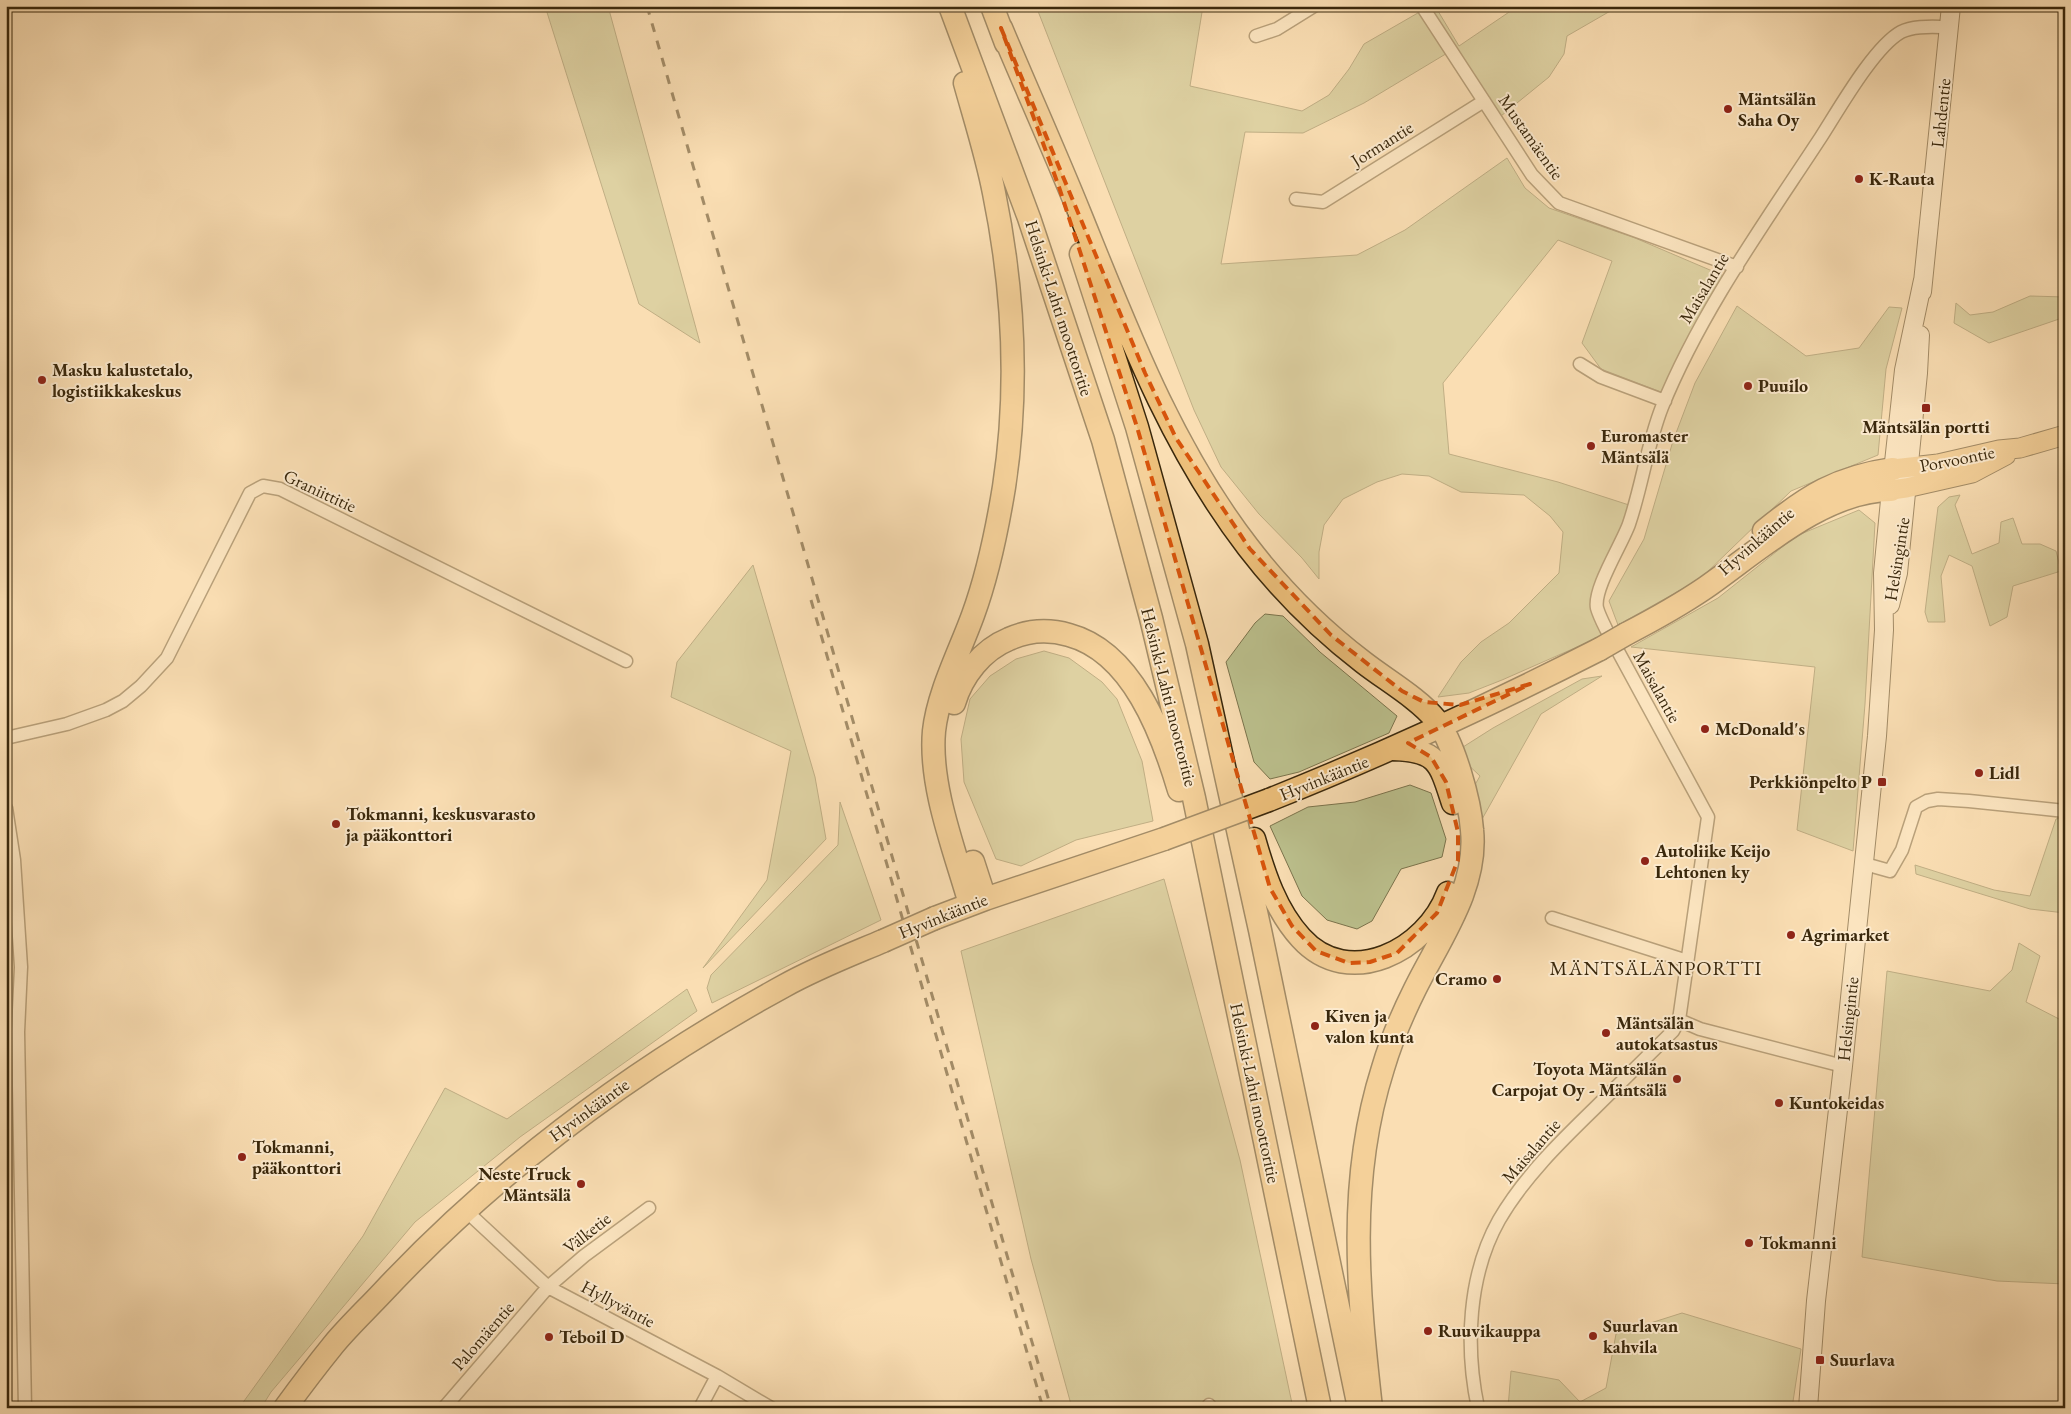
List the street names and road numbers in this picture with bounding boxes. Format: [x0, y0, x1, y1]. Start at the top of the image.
street label: Lahdentie [1925, 77, 1956, 149]
street label: Mustamäentie [1494, 90, 1569, 184]
street label: Jormantie [1345, 116, 1417, 173]
street label: Helsinki-Lahti moottoritie [1020, 217, 1099, 399]
street label: Maisalantie [1673, 248, 1734, 327]
street label: Porvoontie [1918, 440, 1996, 477]
street label: Graniittitie [280, 464, 360, 517]
street label: Hyvinkääntie [1713, 501, 1799, 580]
street label: Helsingintie [1879, 515, 1914, 602]
street label: Helsinki-Lahti moottoritie [1136, 605, 1203, 789]
street label: Maisalantie [1628, 647, 1687, 727]
street label: Hyvinkääntie [1276, 749, 1372, 806]
street label: Hyvinkääntie [895, 887, 991, 944]
street label: Helsingintie [1832, 976, 1863, 1062]
street label: Helsinki-Lahti moottoritie [1225, 1001, 1286, 1185]
street label: Hyvinkääntie [544, 1073, 633, 1146]
street label: Maisalantie [1496, 1113, 1565, 1188]
street label: Välketie [558, 1207, 615, 1258]
street label: Hyllyväntie [577, 1275, 659, 1333]
street label: Palomäentie [446, 1296, 519, 1375]

